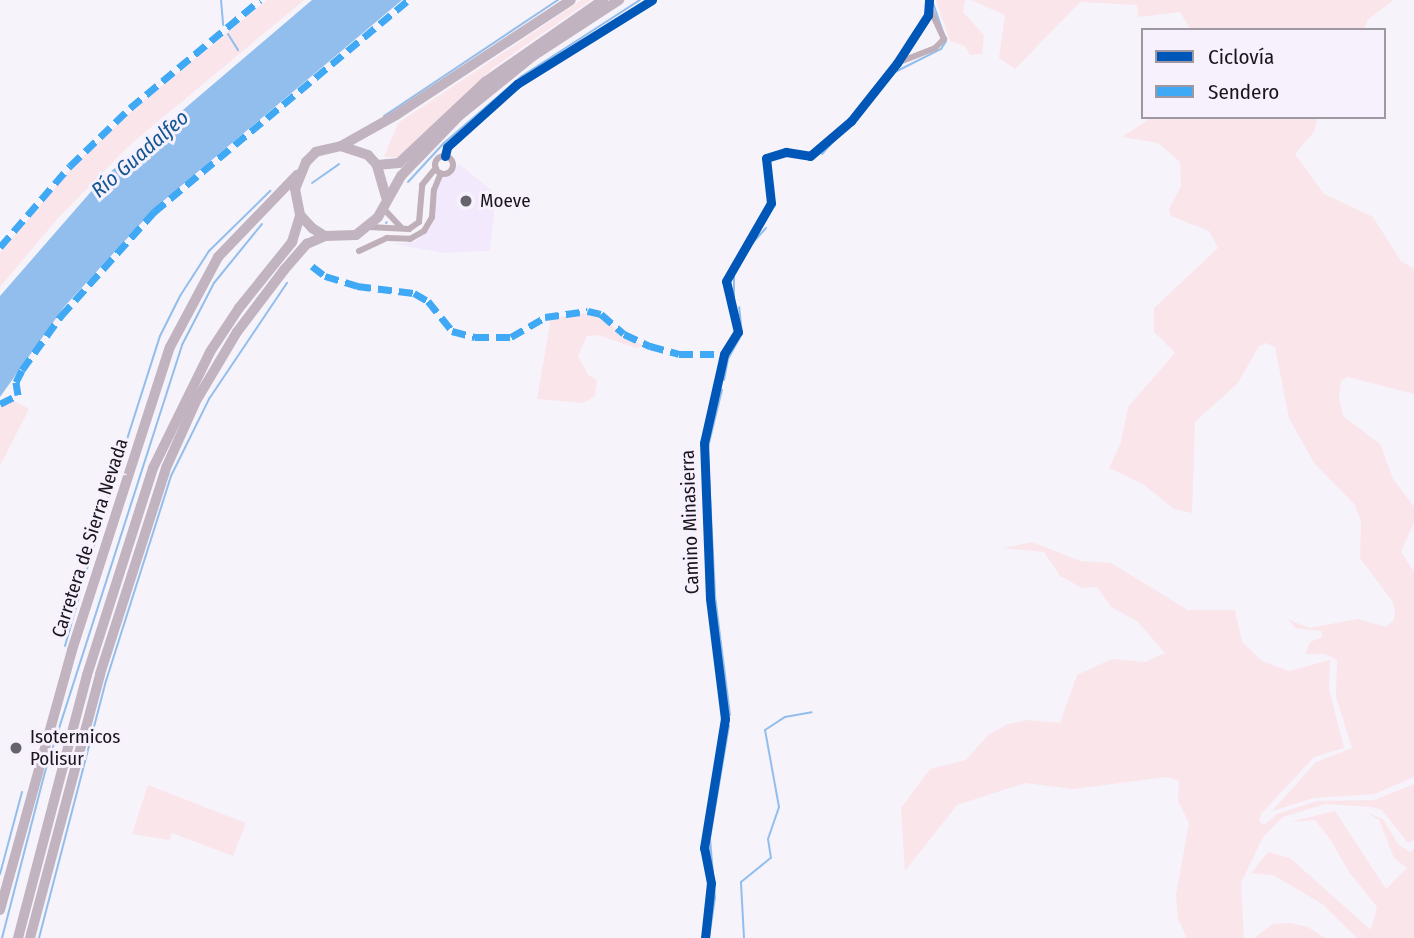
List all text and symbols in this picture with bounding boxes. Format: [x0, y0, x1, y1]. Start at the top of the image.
legend [1141, 28, 1386, 119]
text: Ciclovía [1208, 44, 1274, 70]
text: Sendero [1208, 79, 1279, 105]
water label: Río Guadalfeo [86, 105, 194, 203]
place label: Moeve [480, 190, 531, 212]
marker: Moeve [458, 193, 474, 209]
street label: Carretera de Sierra Nevada [47, 436, 133, 640]
street label: Camino Minasierra [676, 449, 704, 595]
place label: Isotermicos Polisur [30, 726, 120, 770]
marker: Isotermicos Polisur [8, 740, 24, 756]

